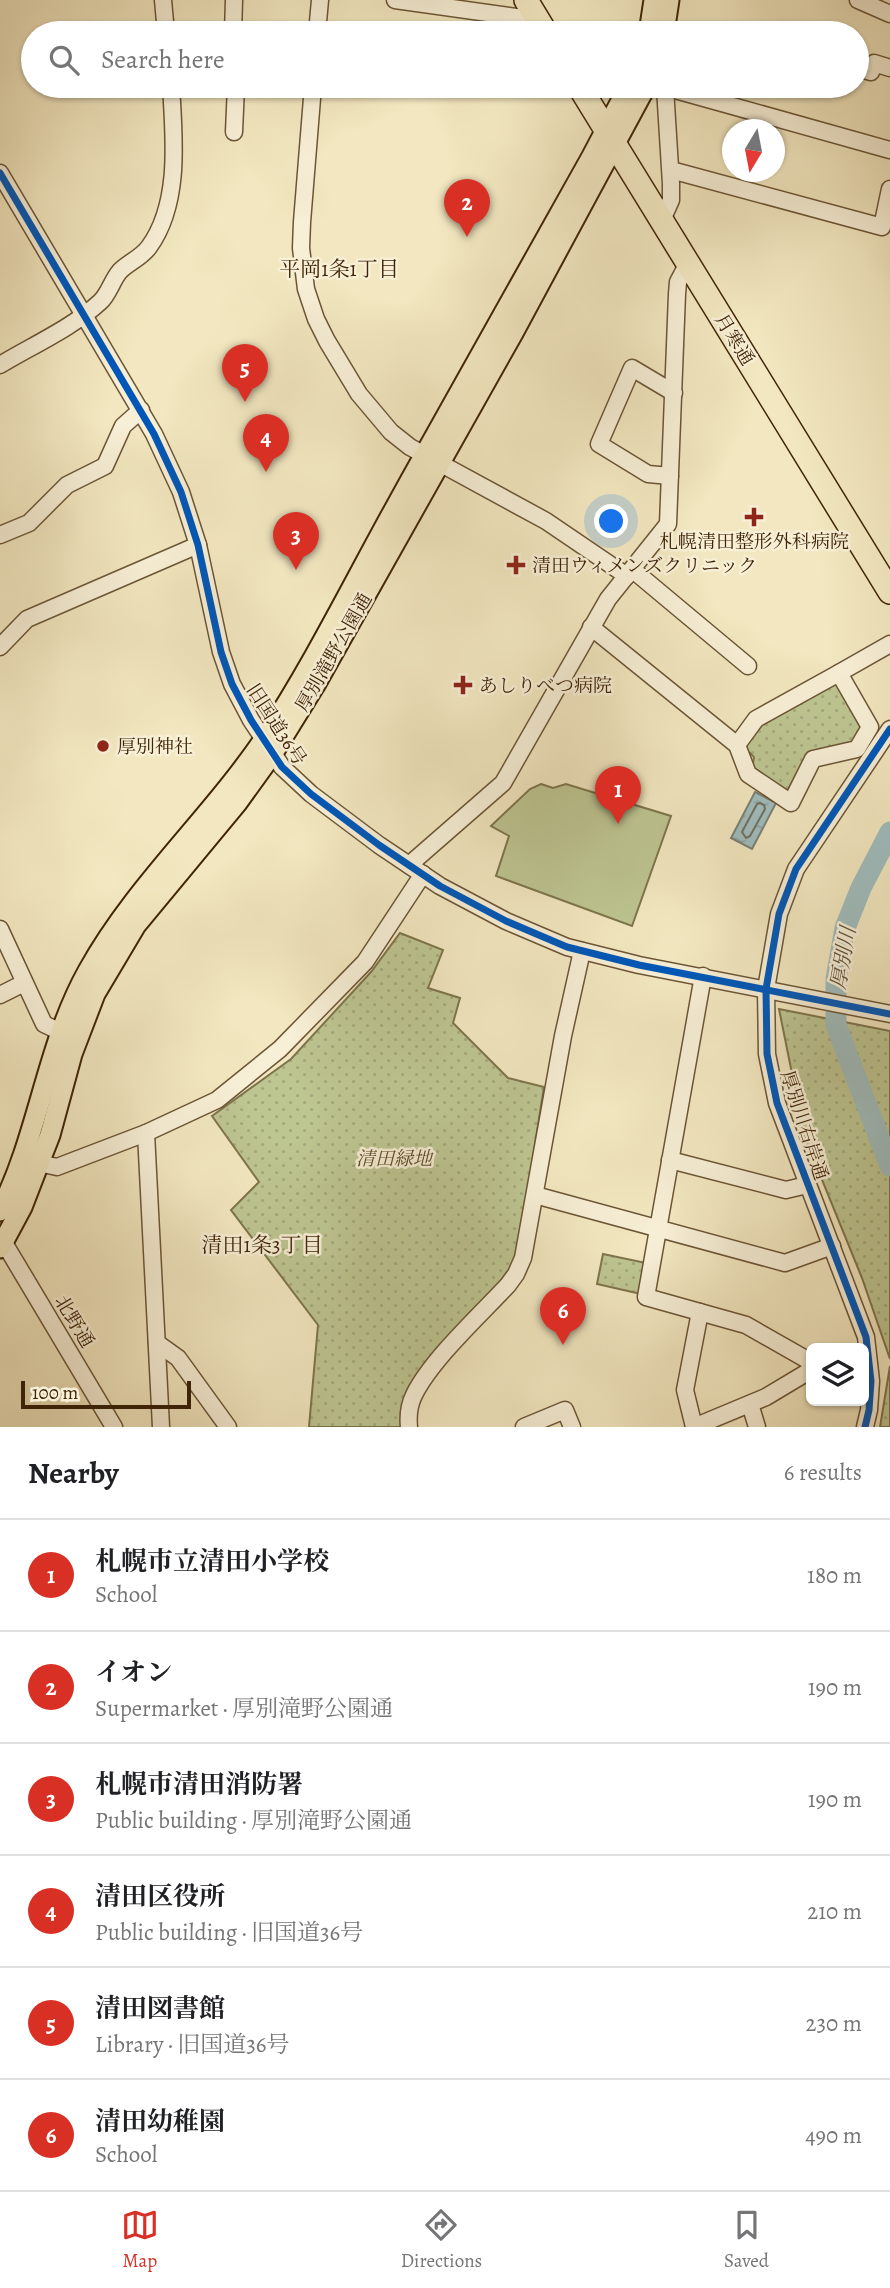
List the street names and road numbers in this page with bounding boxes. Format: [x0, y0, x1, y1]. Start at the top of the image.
street label: 月寒通 [708, 308, 760, 371]
street label: 厚別滝野公園通 [289, 588, 378, 717]
street label: 旧国道36号 [240, 679, 312, 770]
street label: 厚別川右岸通 [774, 1067, 834, 1184]
street label: 北野通 [48, 1290, 100, 1353]

